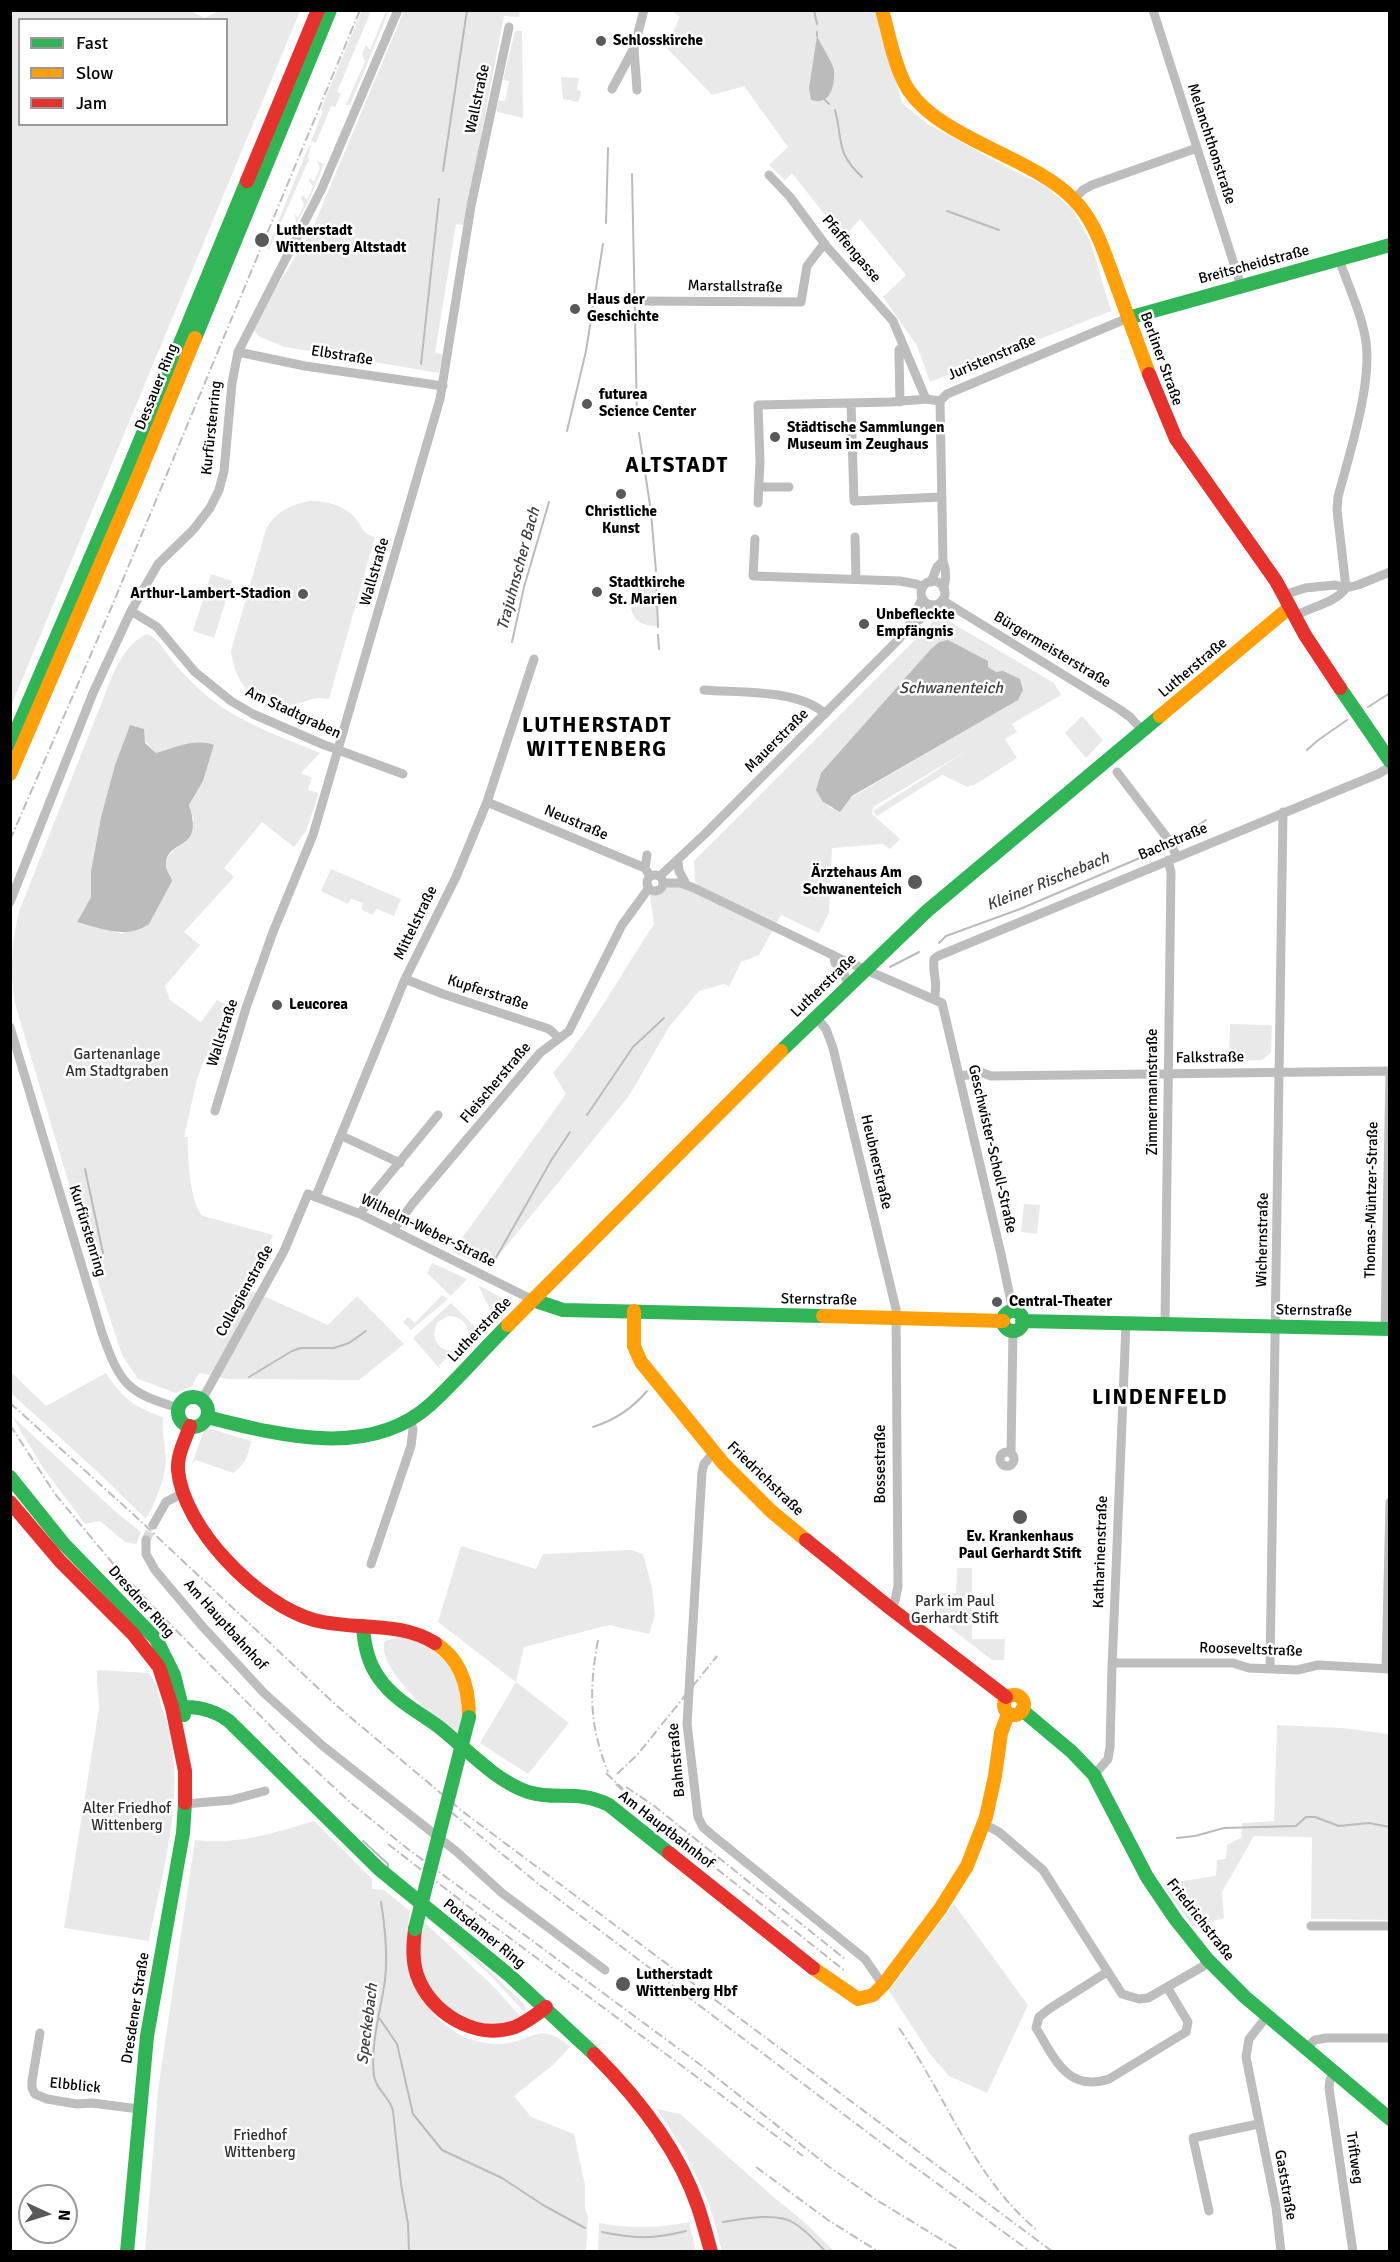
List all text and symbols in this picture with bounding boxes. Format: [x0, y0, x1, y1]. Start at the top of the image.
legend [18, 18, 228, 126]
text: Fast [76, 32, 108, 54]
place label: Schlosskirche [613, 32, 703, 50]
marker: Schlosskirche [594, 34, 608, 48]
text: Slow [76, 62, 113, 84]
street label: Wallstraße [462, 63, 494, 135]
street label: Melanchthonstraße [1183, 81, 1239, 207]
text: Jam [76, 92, 107, 114]
street label: Pfaffengasse [818, 212, 884, 286]
place label: Lutherstadt Wittenberg Altstadt [276, 222, 406, 257]
marker: Lutherstadt Wittenberg Altstadt [253, 231, 271, 249]
street label: Breitscheidstraße [1197, 242, 1311, 288]
street label: Marstallstraße [687, 277, 783, 297]
place label: Haus der Geschichte [587, 291, 659, 326]
marker: Haus der Geschichte [568, 302, 582, 316]
street label: Berliner Straße [1136, 310, 1186, 408]
street label: Juristenstraße [945, 331, 1039, 385]
street label: Dessauer Ring [131, 341, 183, 433]
street label: Elbstraße [310, 342, 374, 370]
street label: Kurfürstenring [198, 380, 226, 476]
place label: futurea Science Center [599, 386, 696, 421]
marker: futurea Science Center [580, 397, 594, 411]
place label: Städtische Sammlungen Museum im Zeughaus [787, 419, 944, 454]
marker: Städtische Sammlungen Museum im Zeughaus [768, 430, 782, 444]
district label: ALTSTADT [625, 453, 729, 479]
marker: Christliche Kunst [614, 487, 628, 501]
place label: Christliche Kunst [585, 503, 657, 538]
water label: Trajuhnscher Bach [493, 506, 545, 632]
street label: Wallstraße [357, 536, 393, 608]
place label: Stadtkirche St. Marien [609, 574, 685, 609]
place label: Arthur-Lambert-Stadion [130, 585, 291, 603]
marker: Stadtkirche St. Marien [590, 585, 604, 599]
marker: Arthur-Lambert-Stadion [296, 587, 310, 601]
place label: Unbefleckte Empfängnis [876, 606, 955, 641]
street label: Bürgermeisterstraße [990, 608, 1114, 692]
marker: Unbefleckte Empfängnis [857, 617, 871, 631]
street label: Lutherstraße [1155, 634, 1231, 702]
water label: Schwanenteich [899, 679, 1003, 699]
street label: Am Stadtgraben [242, 683, 344, 743]
street label: Mauerstraße [741, 705, 813, 777]
district label: LUTHERSTADT WITTENBERG [522, 713, 672, 763]
street label: Neustraße [541, 801, 611, 845]
street label: Bachstraße [1136, 819, 1210, 865]
water label: Kleiner Rischebach [984, 849, 1112, 915]
place label: Ärztehaus Am Schwanenteich [803, 864, 902, 899]
marker: Ärztehaus Am Schwanenteich [906, 873, 924, 891]
street label: Mittelstraße [390, 883, 442, 963]
street label: Lutherstraße [788, 950, 860, 1022]
street label: Kupferstraße [445, 971, 531, 1015]
place label: Leucorea [289, 996, 348, 1014]
street label: Wallstraße [204, 997, 242, 1069]
marker: Leucorea [270, 998, 284, 1012]
street label: Zimmermannstraße [1144, 1028, 1162, 1156]
street label: Fleischerstraße [457, 1039, 535, 1127]
park label: Gartenanlage Am Stadtgraben [65, 1046, 169, 1081]
street label: Falkstraße [1176, 1048, 1244, 1068]
street label: Geschwister-Scholl-Straße [964, 1063, 1020, 1235]
street label: Heubnerstraße [856, 1113, 896, 1211]
street label: Thomas-Müntzer-Straße [1362, 1121, 1382, 1279]
street label: Kurfürstenring [65, 1183, 109, 1279]
street label: Wilhelm-Weber-Straße [358, 1191, 498, 1271]
street label: Wichernstraße [1253, 1192, 1273, 1288]
street label: Collegienstraße [212, 1242, 278, 1340]
street label: Sternstraße [781, 1290, 857, 1310]
place label: Central-Theater [1009, 1293, 1112, 1311]
street label: Lutherstraße [444, 1294, 516, 1366]
marker: Central-Theater [990, 1295, 1004, 1309]
street label: Sternstraße [1276, 1301, 1352, 1321]
district label: LINDENFELD [1092, 1385, 1228, 1411]
street label: Bossestraße [872, 1424, 890, 1504]
street label: Friedrichstraße [723, 1438, 807, 1520]
street label: Katharinenstraße [1090, 1495, 1112, 1609]
marker: Ev. Krankenhaus Paul Gerhardt Stift [1011, 1508, 1029, 1526]
place label: Ev. Krankenhaus Paul Gerhardt Stift [959, 1528, 1081, 1563]
street label: Dresdner Ring [104, 1562, 178, 1642]
street label: Am Hauptbahnhof [179, 1576, 271, 1674]
park label: Park im Paul Gerhardt Stift [911, 1593, 999, 1628]
street label: Rooseveltstraße [1199, 1639, 1303, 1661]
street label: Bahnstraße [665, 1722, 689, 1798]
street label: Am Hauptbahnhof [615, 1787, 717, 1873]
park label: Alter Friedhof Wittenberg [83, 1800, 171, 1835]
street label: Friedrichstraße [1162, 1875, 1238, 1965]
street label: Potsdamer Ring [439, 1895, 529, 1973]
street label: Dresdener Straße [118, 1951, 154, 2065]
place label: Lutherstadt Wittenberg Hbf [636, 1966, 737, 2001]
marker: Lutherstadt Wittenberg Hbf [614, 1975, 632, 1993]
water label: Speckebach [354, 1982, 382, 2066]
street label: Elbblick [48, 2074, 102, 2098]
park label: Friedhof Wittenberg [224, 2127, 296, 2162]
street label: Triftweg [1341, 2131, 1367, 2185]
street label: Gaststraße [1270, 2149, 1300, 2221]
north arrow [18, 2184, 78, 2244]
text: N [54, 2209, 74, 2221]

